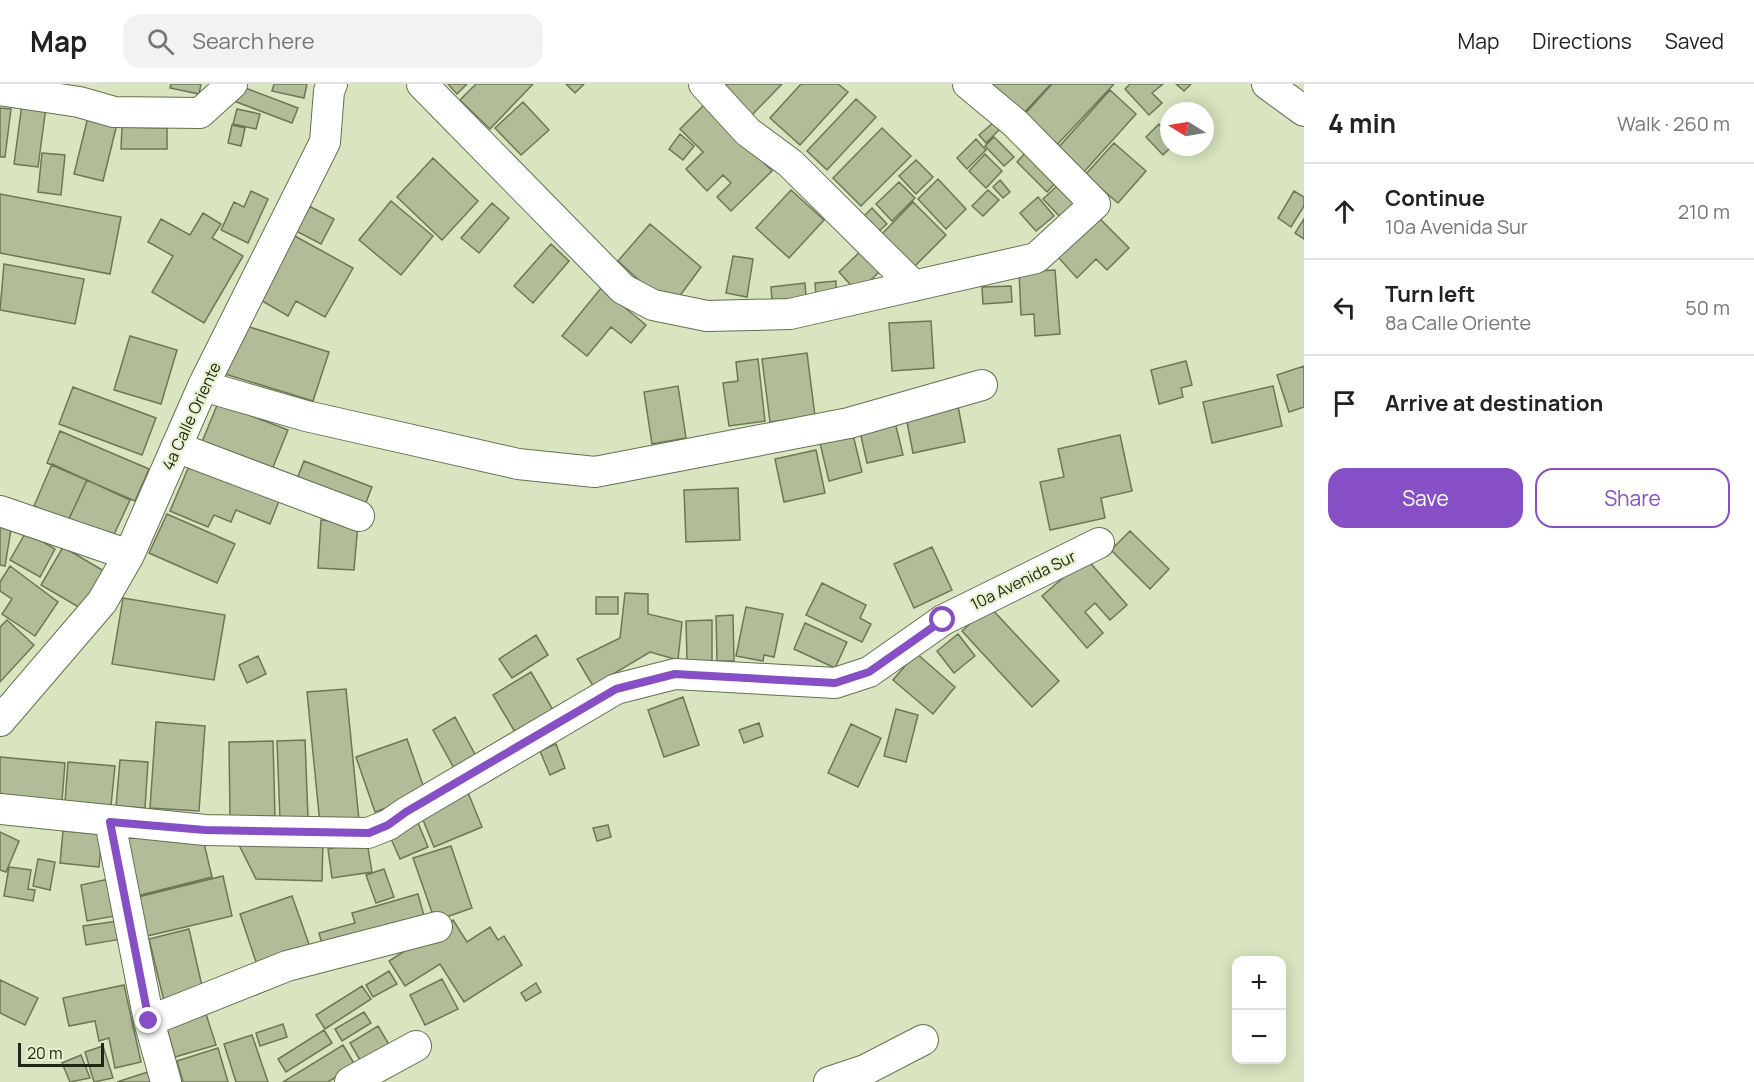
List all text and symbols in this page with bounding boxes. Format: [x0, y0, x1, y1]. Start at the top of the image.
search box [123, 14, 543, 68]
text: Map [30, 22, 87, 60]
icon: search [144, 25, 177, 58]
text: Search here [192, 26, 315, 56]
text: Map [1458, 27, 1499, 55]
text: Directions [1532, 27, 1632, 55]
text: Saved [1665, 27, 1724, 55]
north arrow [1160, 102, 1214, 156]
text: 4 min [1328, 105, 1396, 141]
text: Walk · 260 m [1617, 110, 1730, 137]
text: Continue [1385, 183, 1485, 213]
icon: ahead [1328, 195, 1361, 228]
text: 210 m [1678, 198, 1730, 225]
text: 10a Avenida Sur [1385, 213, 1528, 240]
text: Turn left [1385, 279, 1475, 309]
icon: left [1328, 291, 1361, 324]
text: 50 m [1685, 294, 1730, 321]
text: 8a Calle Oriente [1385, 309, 1531, 336]
street label: 4a Calle Oriente [156, 358, 226, 474]
icon: arrive [1328, 387, 1361, 420]
text: Arrive at destination [1385, 388, 1603, 418]
button: Save [1328, 468, 1523, 528]
button: Share [1535, 468, 1730, 528]
street label: 10a Avenida Sur [967, 545, 1079, 615]
route start [929, 606, 955, 632]
map controls [1232, 956, 1286, 1064]
button: + [1232, 956, 1286, 1010]
route end [135, 1007, 161, 1033]
button: − [1232, 1010, 1286, 1064]
scale bar [18, 1040, 104, 1068]
text: 20 m [27, 1042, 63, 1064]

